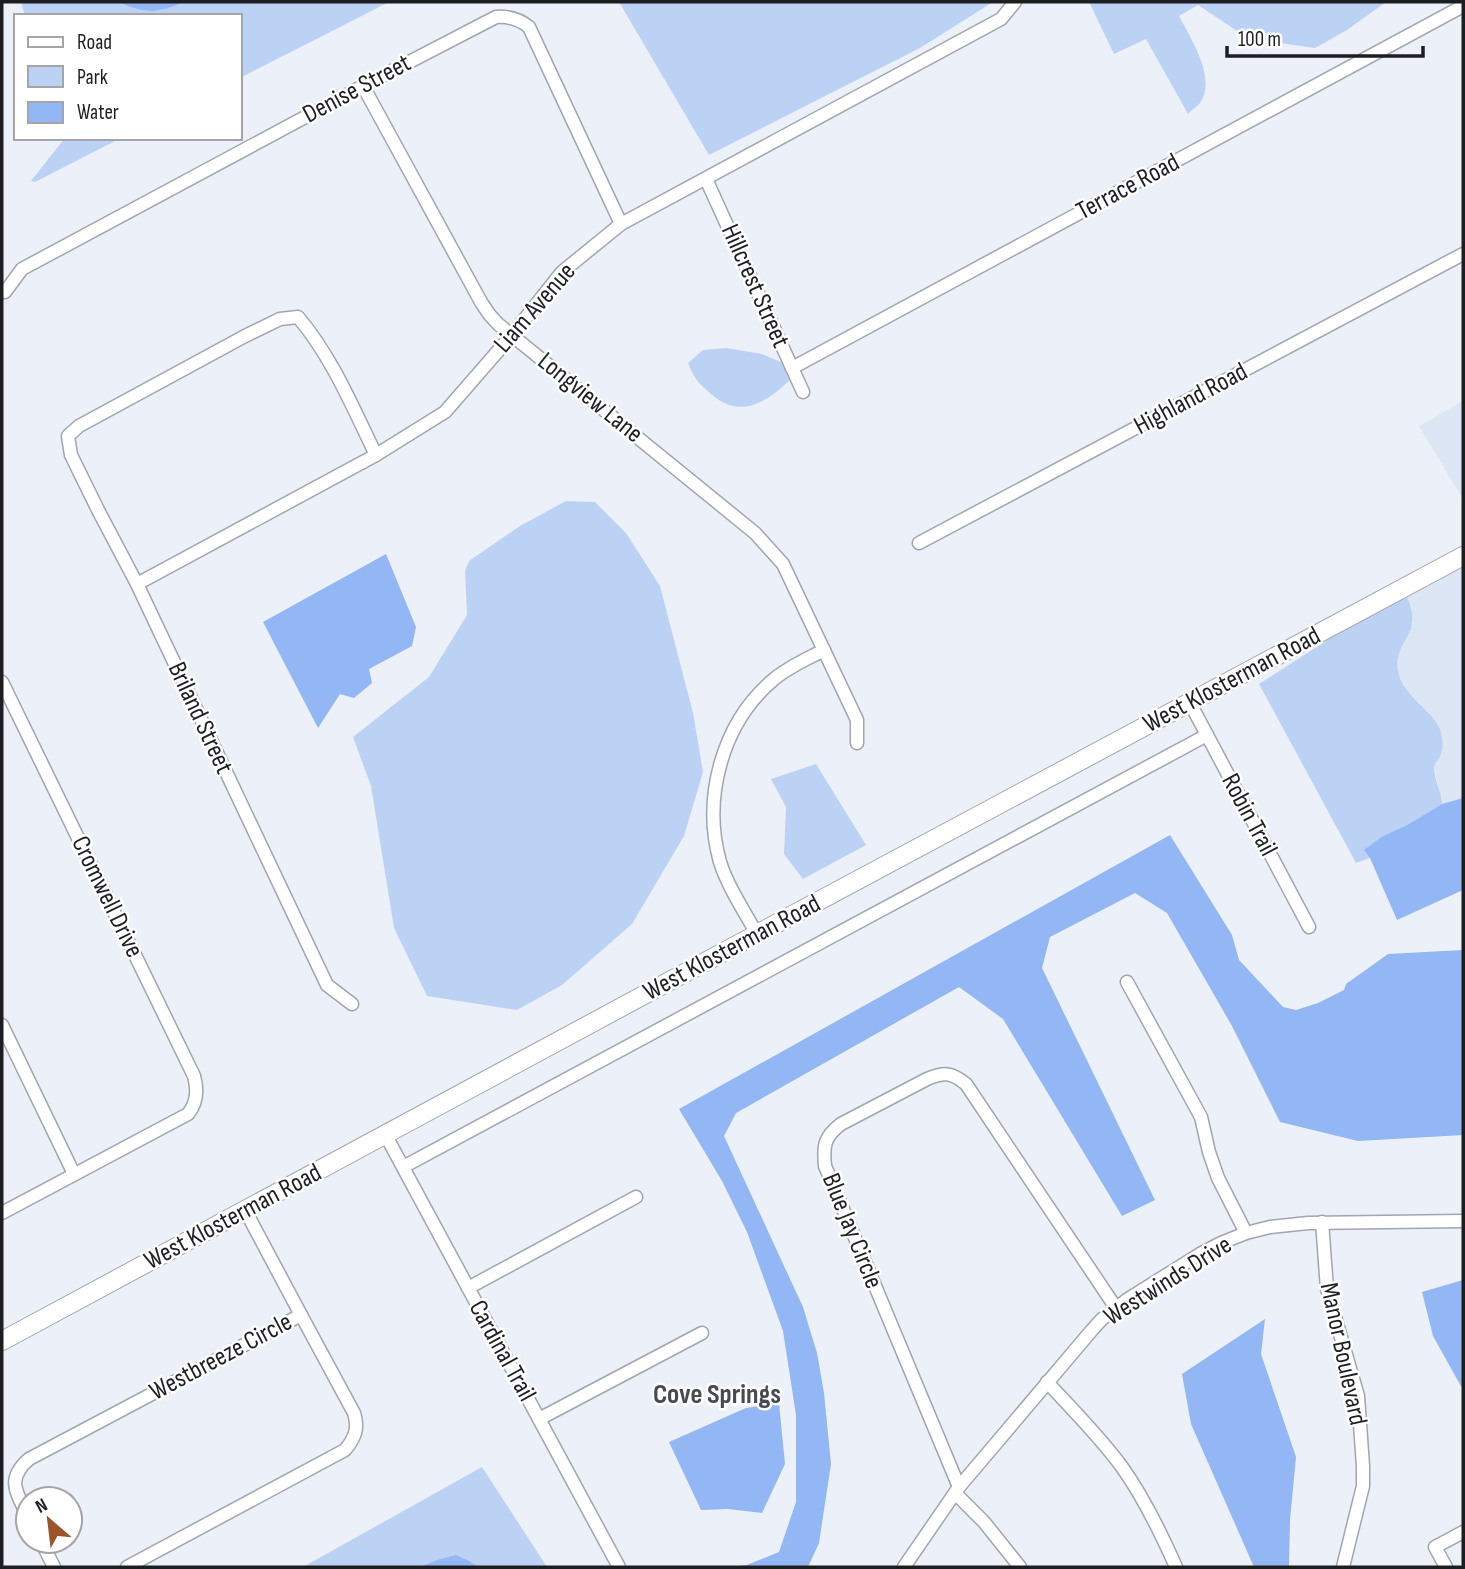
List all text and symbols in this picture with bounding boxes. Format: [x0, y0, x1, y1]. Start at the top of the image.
legend [14, 14, 242, 140]
scale bar [1227, 14, 1423, 58]
text: 100 m [1238, 27, 1281, 52]
text: Road [77, 30, 112, 55]
street label: Denise Street [298, 48, 416, 130]
text: Park [77, 65, 108, 90]
text: Water [77, 100, 119, 125]
street label: Terrace Road [1071, 147, 1185, 227]
street label: Hillcrest Street [714, 220, 796, 353]
street label: Liam Avenue [488, 257, 582, 359]
street label: Longview Lane [531, 346, 649, 450]
street label: Highland Road [1129, 356, 1253, 442]
street label: West Klosterman Road [1138, 620, 1326, 740]
street label: Briland Street [161, 657, 239, 779]
street label: Robin Trail [1214, 769, 1284, 861]
street label: Cromwell Drive [64, 831, 150, 963]
street label: West Klosterman Road [638, 888, 826, 1008]
street label: West Klosterman Road [139, 1157, 327, 1277]
street label: Blue Jay Circle [815, 1169, 889, 1293]
street label: Westwinds Drive [1099, 1230, 1237, 1332]
street label: Manor Boulevard [1313, 1280, 1373, 1428]
street label: Cardinal Trail [462, 1295, 542, 1407]
street label: Westbreeze Circle [145, 1307, 297, 1407]
district label: Cove Springs [653, 1378, 781, 1411]
north arrow [14, 1485, 84, 1555]
text: N [32, 1494, 52, 1519]

